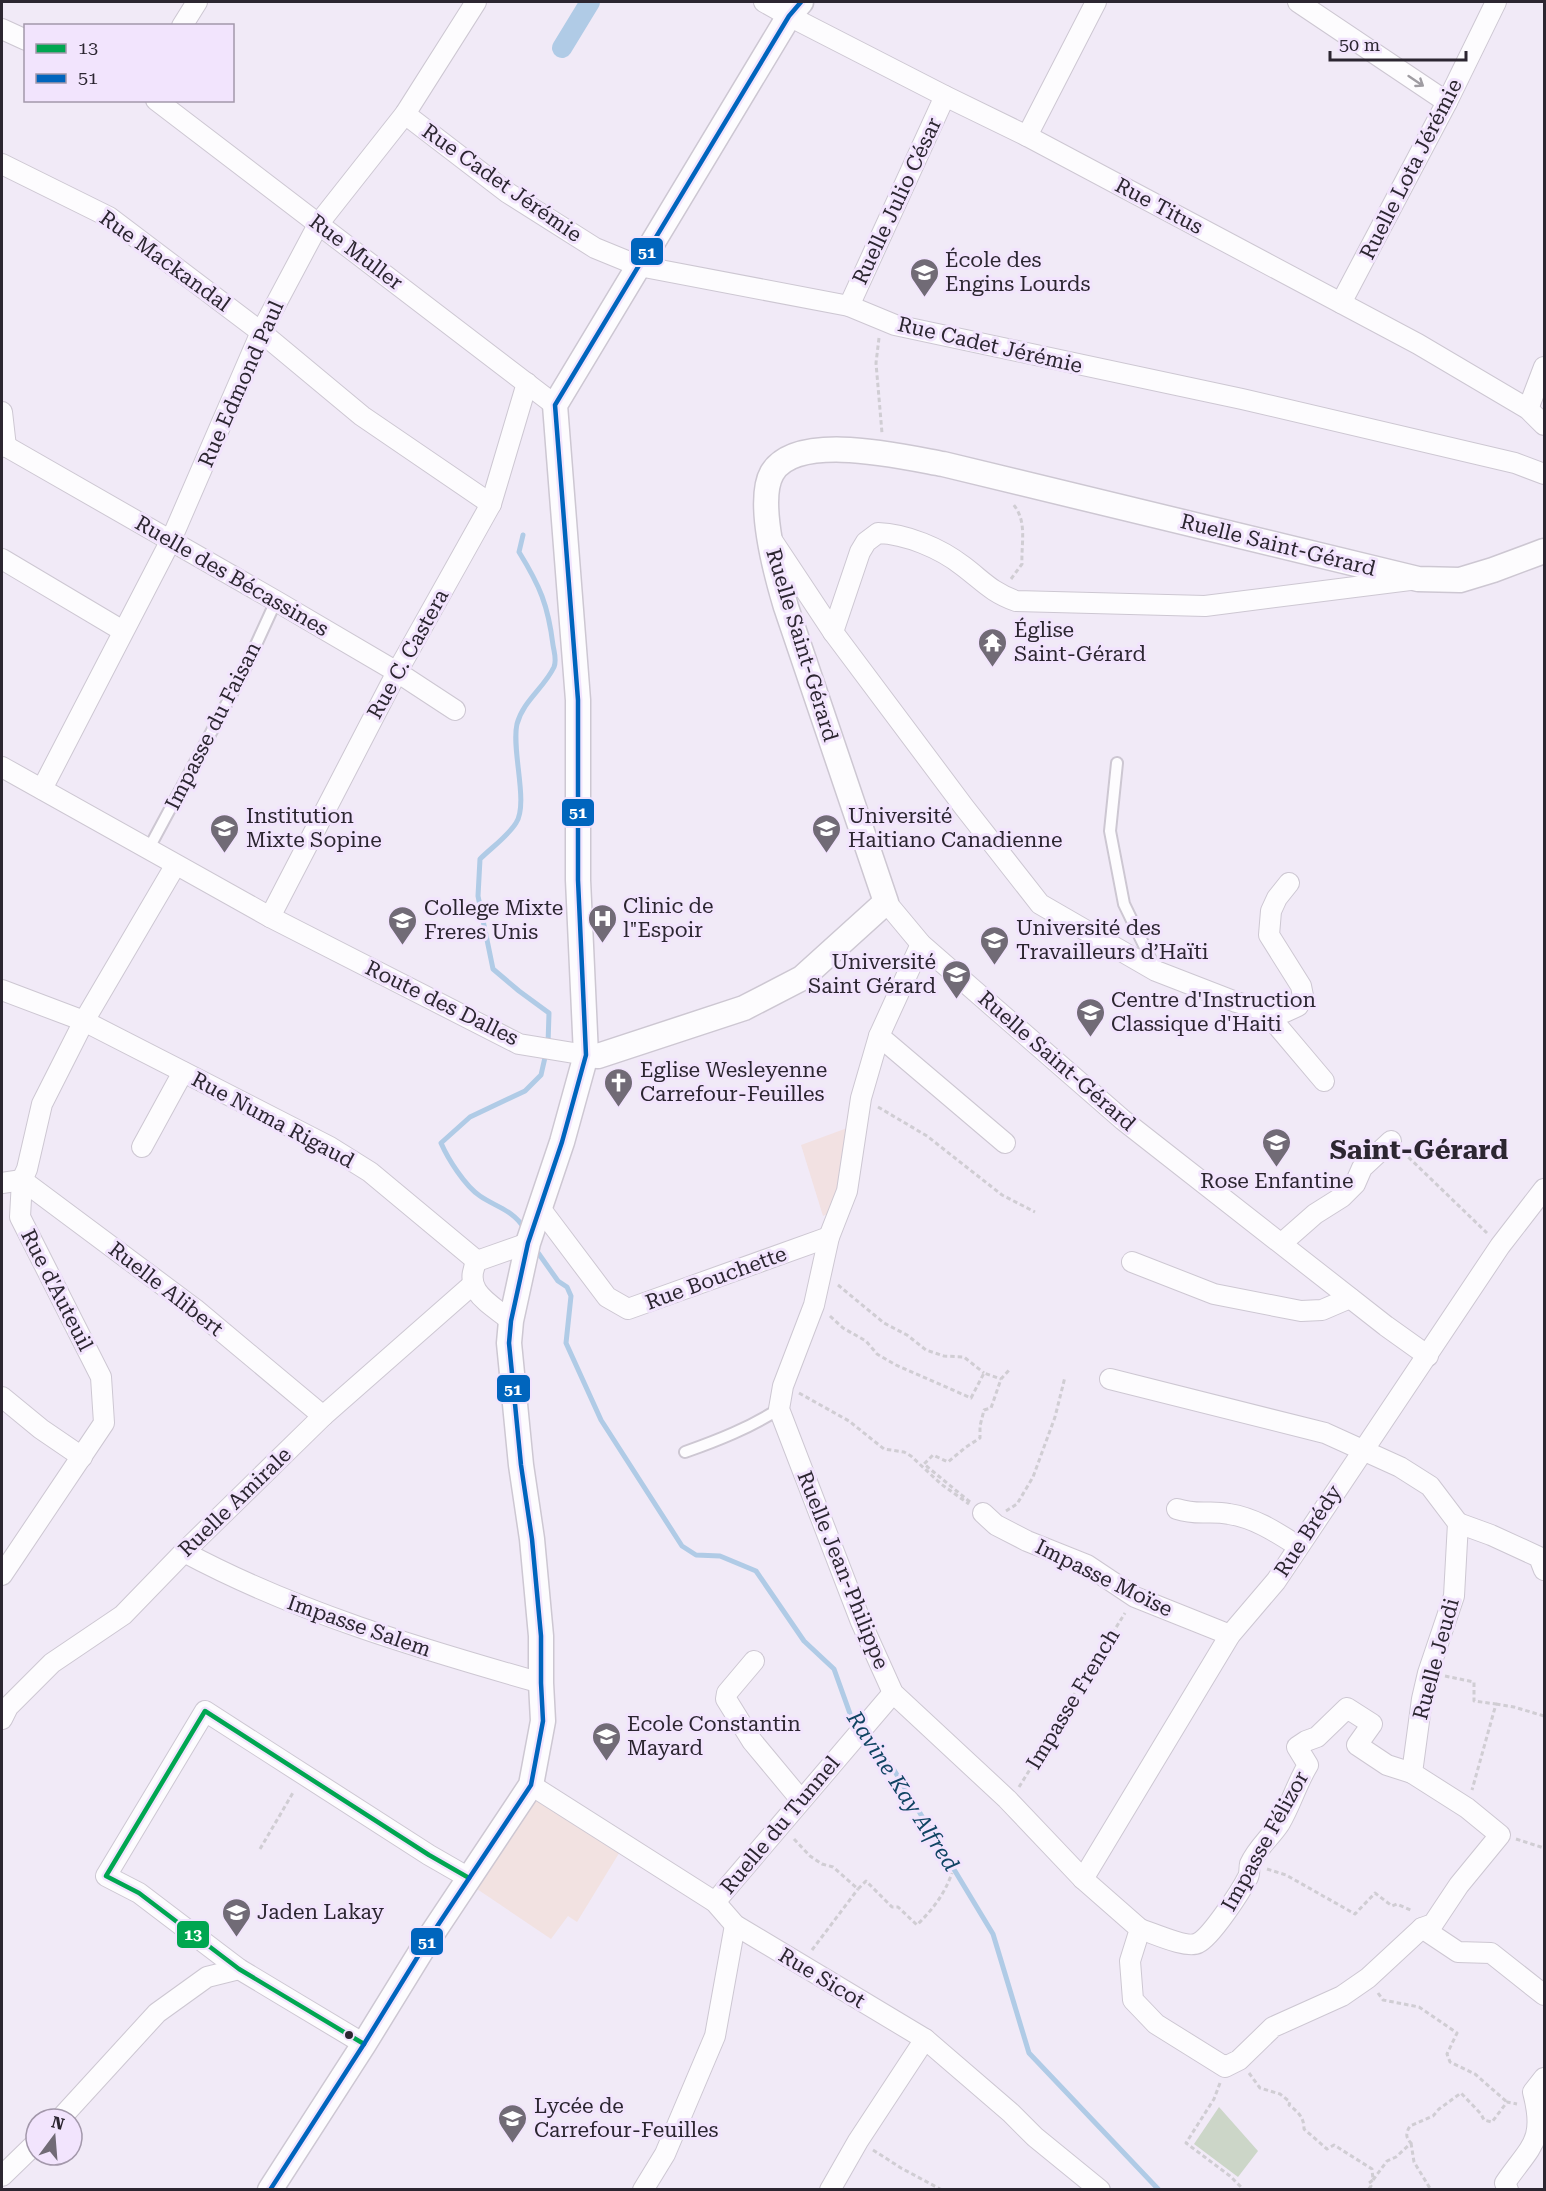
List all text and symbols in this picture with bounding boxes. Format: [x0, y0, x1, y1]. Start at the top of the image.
legend [24, 24, 234, 102]
scale bar [1330, 24, 1466, 62]
text: 50 m [1339, 34, 1380, 55]
text: 13 [78, 37, 98, 58]
text: 51 [78, 67, 98, 88]
street label: Ruelle Lota Jérémie [1355, 75, 1467, 263]
one-way arrow [1407, 75, 1424, 87]
street label: Ruelle Julio César [848, 114, 946, 288]
street label: Rue Cadet Jérémie [418, 119, 586, 247]
street label: Rue Titus [1111, 173, 1207, 239]
street label: Rue Mackandal [95, 206, 235, 317]
street label: Rue Muller [305, 209, 408, 295]
line badge: 51 [630, 237, 664, 266]
text: 51 [638, 243, 656, 262]
place label: École des Engins Lourds [945, 247, 1090, 296]
school or university icon: École des Engins Lourds [908, 256, 940, 298]
street label: Rue Edmond Paul [194, 297, 289, 471]
street label: Rue Cadet Jérémie [895, 312, 1085, 378]
street label: Ruelle Saint-Gérard [1178, 509, 1379, 581]
street label: Ruelle des Bécassines [131, 511, 333, 641]
street label: Ruelle Saint-Gérard [761, 546, 843, 745]
street label: Rue C. Castera [362, 584, 454, 723]
place label: Église Saint-Gérard [1014, 617, 1146, 666]
temple icon: Église Saint-Gérard [977, 626, 1009, 668]
street label: Impasse du Faisan [160, 638, 266, 814]
line badge: 51 [561, 798, 595, 827]
text: 51 [569, 803, 587, 822]
place label: Institution Mixte Sopine [246, 804, 382, 852]
place label: Université Haitiano Canadienne [848, 804, 1063, 852]
school or university icon: Institution Mixte Sopine [209, 812, 241, 854]
school or university icon: Université Haitiano Canadienne [811, 812, 843, 854]
place label: Clinic de l"Espoir [623, 894, 714, 942]
place label: College Mixte Freres Unis [424, 896, 563, 944]
hospital icon: Clinic de l"Espoir [586, 902, 618, 944]
school or university icon: College Mixte Freres Unis [387, 904, 419, 946]
place label: Université des Travailleurs d’Haïti [1016, 916, 1209, 964]
school or university icon: Université des Travailleurs d’Haïti [979, 924, 1011, 966]
place label: Université Saint Gérard [808, 950, 937, 998]
street label: Route des Dalles [362, 956, 522, 1050]
school or university icon: Université Saint Gérard [941, 958, 973, 1000]
street label: Ruelle Saint-Gérard [974, 986, 1141, 1136]
place label: Centre d'Instruction Classique d'Haiti [1111, 988, 1317, 1036]
school or university icon: Centre d'Instruction Classique d'Haiti [1074, 996, 1106, 1038]
place label: Eglise Wesleyenne Carrefour-Feuilles [640, 1058, 827, 1106]
church icon: Eglise Wesleyenne Carrefour-Feuilles [603, 1066, 635, 1108]
street label: Rue Numa Rigaud [188, 1067, 359, 1173]
school or university icon: Rose Enfantine [1261, 1126, 1293, 1168]
district label: Saint-Gérard [1330, 1134, 1508, 1166]
place label: Rose Enfantine [1200, 1169, 1354, 1193]
street label: Rue d'Auteuil [16, 1225, 98, 1355]
street label: Ruelle Alibert [104, 1237, 228, 1341]
street label: Rue Bouchette [642, 1241, 790, 1315]
line badge: 51 [496, 1374, 531, 1403]
text: 51 [504, 1380, 522, 1399]
street label: Ruelle Amirale [174, 1442, 296, 1562]
street label: Ruelle Jean-Philippe [792, 1468, 894, 1672]
street label: Rue Brédy [1270, 1480, 1347, 1581]
street label: Impasse Moïse [1032, 1534, 1176, 1622]
street label: Impasse Salem [284, 1590, 434, 1662]
street label: Ruelle Jeudi [1408, 1595, 1464, 1722]
street label: Impasse French [1022, 1624, 1125, 1774]
water label: Ravine Kay Alfred [842, 1706, 964, 1876]
place label: Ecole Constantin Mayard [627, 1712, 801, 1760]
school or university icon: Ecole Constantin Mayard [590, 1720, 622, 1762]
street label: Ruelle du Tunnel [715, 1751, 845, 1899]
street label: Impasse Félizor [1217, 1767, 1314, 1915]
school or university icon: Jaden Lakay [220, 1896, 252, 1938]
place label: Jaden Lakay [257, 1900, 384, 1924]
line badge: 13 [176, 1920, 210, 1949]
text: 13 [184, 1925, 202, 1944]
line badge: 51 [410, 1927, 444, 1956]
text: 51 [418, 1933, 436, 1952]
street label: Rue Sicot [775, 1943, 870, 2013]
unlabelled marker [343, 2029, 355, 2041]
place label: Lycée de Carrefour-Feuilles [534, 2094, 719, 2142]
school or university icon: Lycée de Carrefour-Feuilles [497, 2102, 529, 2144]
north arrow [24, 2107, 84, 2167]
text: N [49, 2112, 67, 2134]

